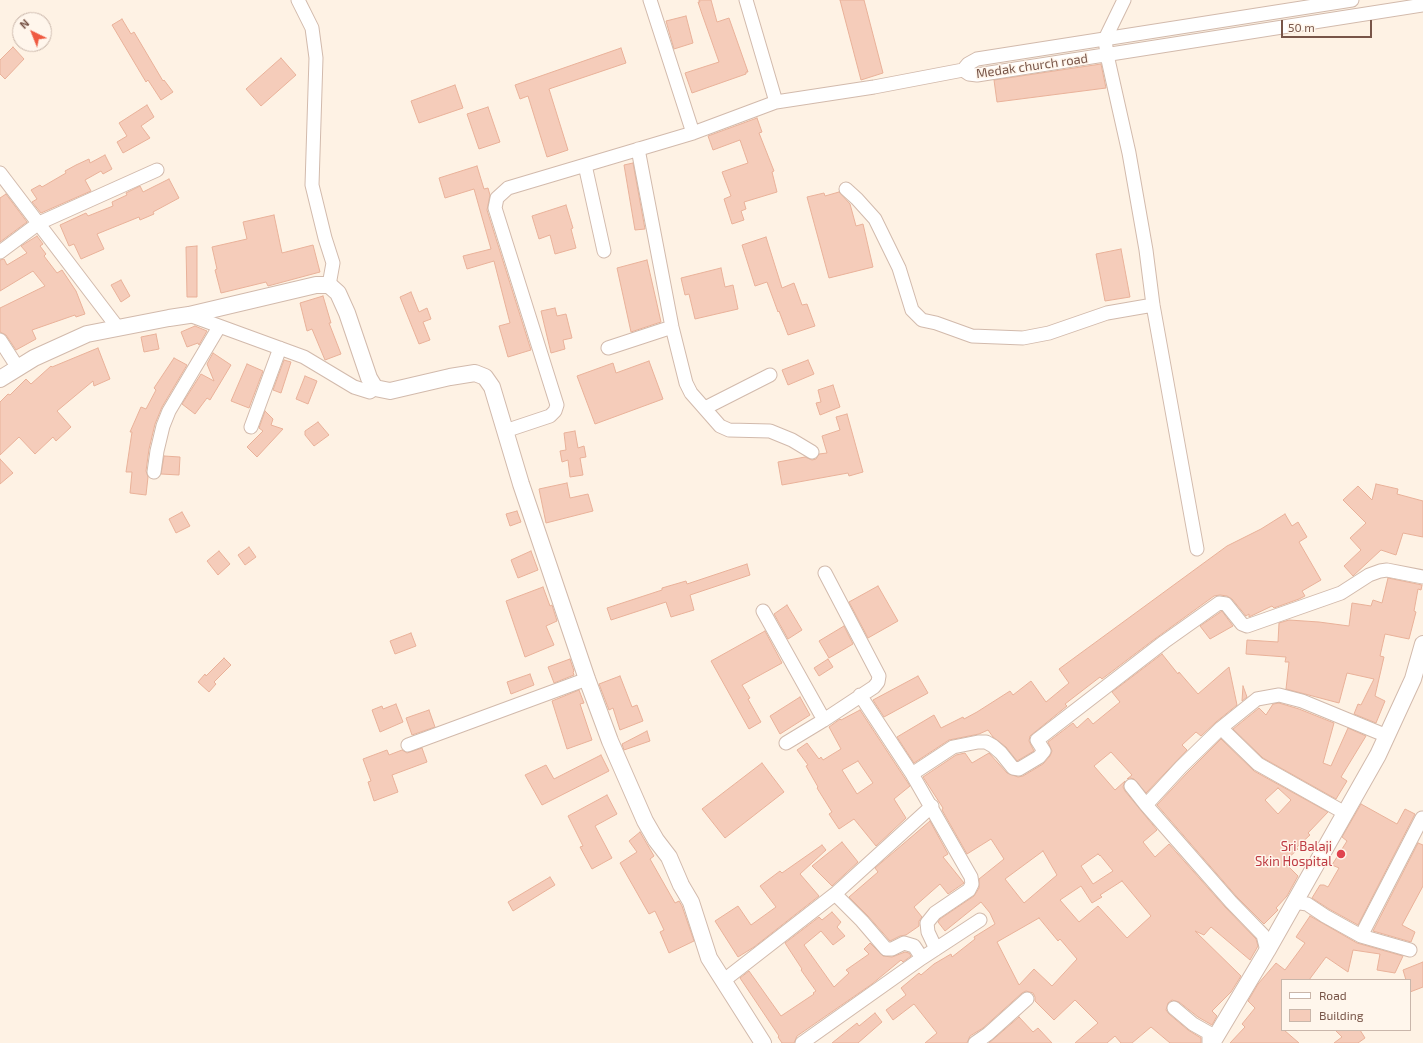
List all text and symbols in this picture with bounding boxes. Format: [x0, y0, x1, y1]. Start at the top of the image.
north arrow [12, 12, 52, 52]
scale bar [1283, 12, 1374, 38]
text: N [17, 16, 31, 31]
text: 50 m [1288, 20, 1315, 34]
street label: Medak church road [975, 50, 1089, 82]
place label: Sri Balaji Skin Hospital [1255, 839, 1332, 870]
marker: Sri Balaji Skin Hospital [1335, 848, 1347, 860]
legend [1281, 979, 1411, 1031]
text: Road [1319, 988, 1347, 1002]
text: Building [1319, 1008, 1363, 1022]

